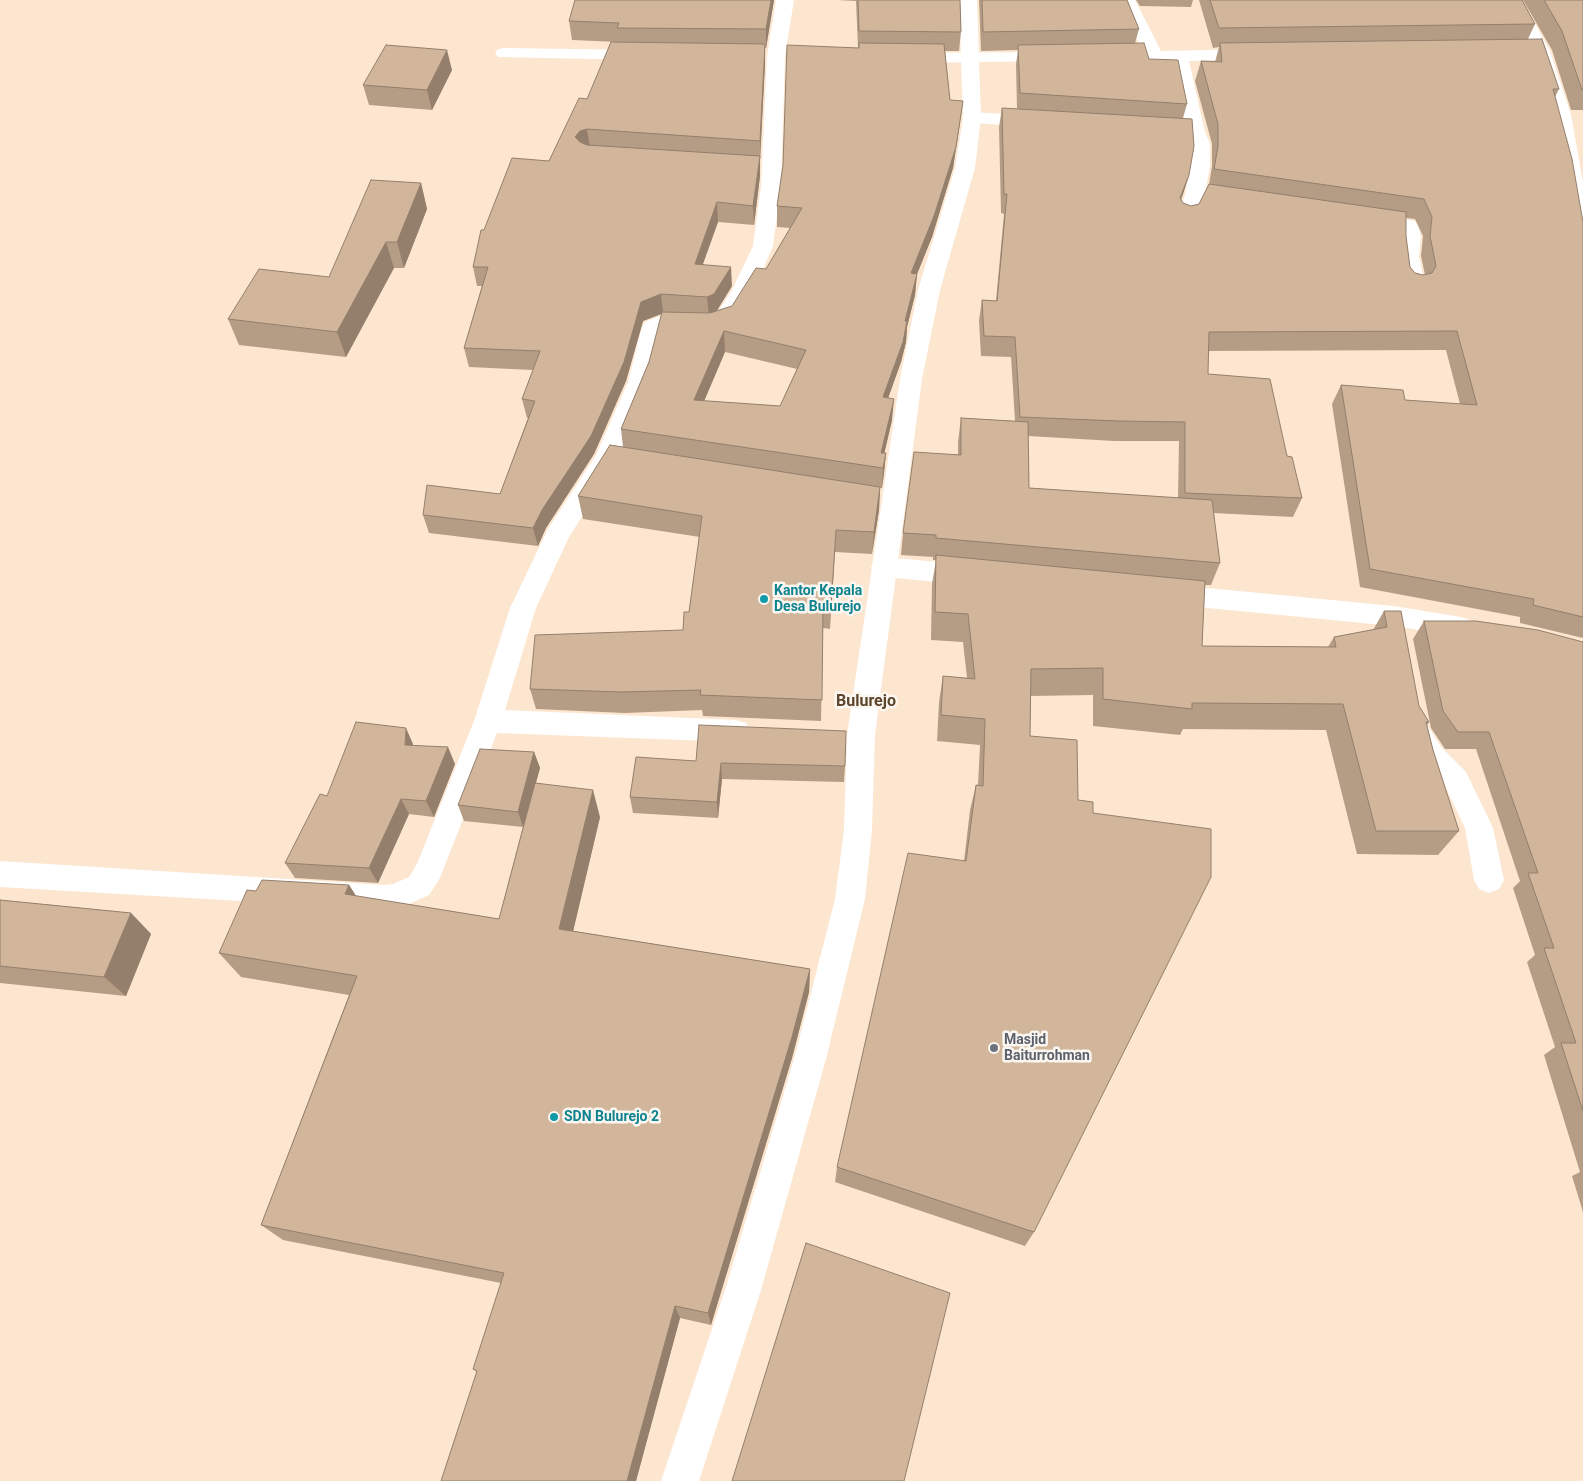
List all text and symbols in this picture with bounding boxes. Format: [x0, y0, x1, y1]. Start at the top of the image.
place label: Kantor Kepala Desa Bulurejo [774, 583, 862, 616]
marker: Kantor Kepala Desa Bulurejo [758, 593, 770, 605]
district label: Bulurejo [836, 692, 896, 712]
place label: Masjid Baiturrohman [1004, 1032, 1090, 1064]
marker: Masjid Baiturrohman [988, 1042, 1000, 1054]
place label: SDN Bulurejo 2 [564, 1109, 659, 1125]
marker: SDN Bulurejo 2 [548, 1111, 560, 1123]

